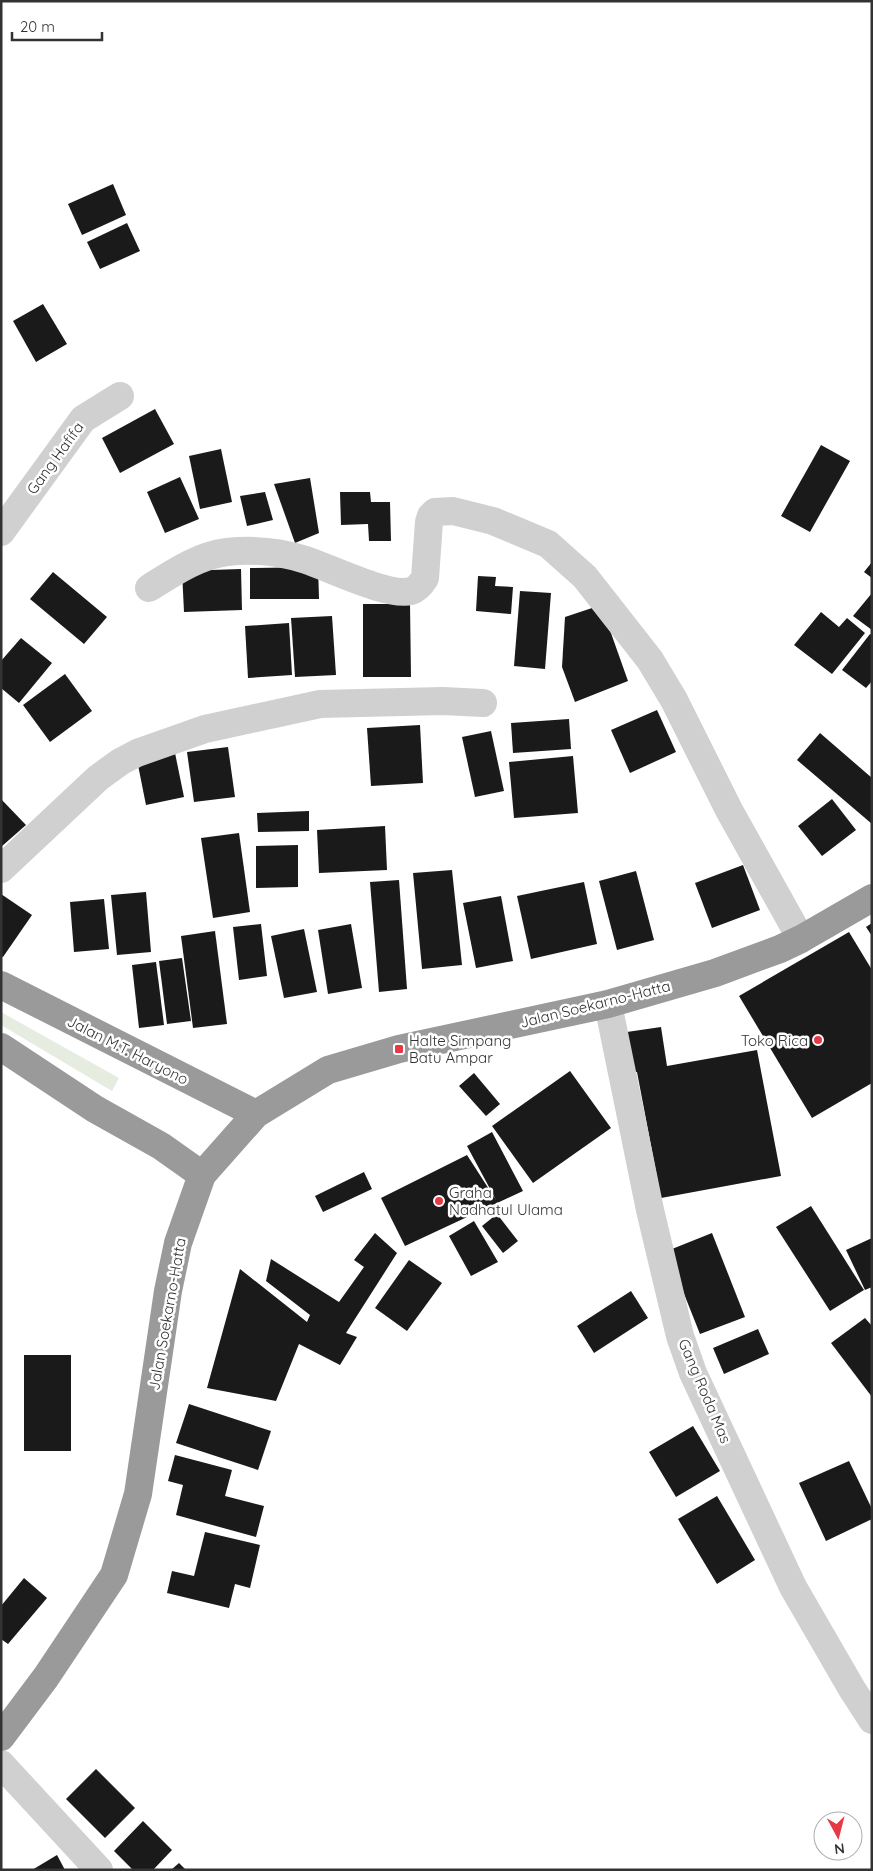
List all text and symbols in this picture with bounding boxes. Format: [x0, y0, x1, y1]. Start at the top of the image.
scale bar [12, 10, 102, 42]
text: 20 m [20, 17, 55, 36]
street label: Gang Hafifa [22, 418, 88, 498]
street label: Jalan Soekarno-Hatta [518, 976, 672, 1032]
street label: Jalan M.T. Haryono [64, 1011, 192, 1089]
place label: Halte Simpang Batu Ampar [409, 1031, 511, 1067]
place label: Toko Rica [741, 1031, 808, 1050]
marker: Toko Rica [812, 1034, 824, 1046]
marker: Halte Simpang Batu Ampar [393, 1043, 405, 1055]
place label: Graha Nadhatul Ulama [449, 1183, 563, 1219]
marker: Graha Nadhatul Ulama [433, 1195, 445, 1207]
street label: Jalan Soekarno-Hatta [144, 1236, 190, 1392]
street label: Gang Roda Mas [674, 1336, 736, 1446]
north arrow [813, 1811, 863, 1861]
text: N [833, 1839, 846, 1858]

